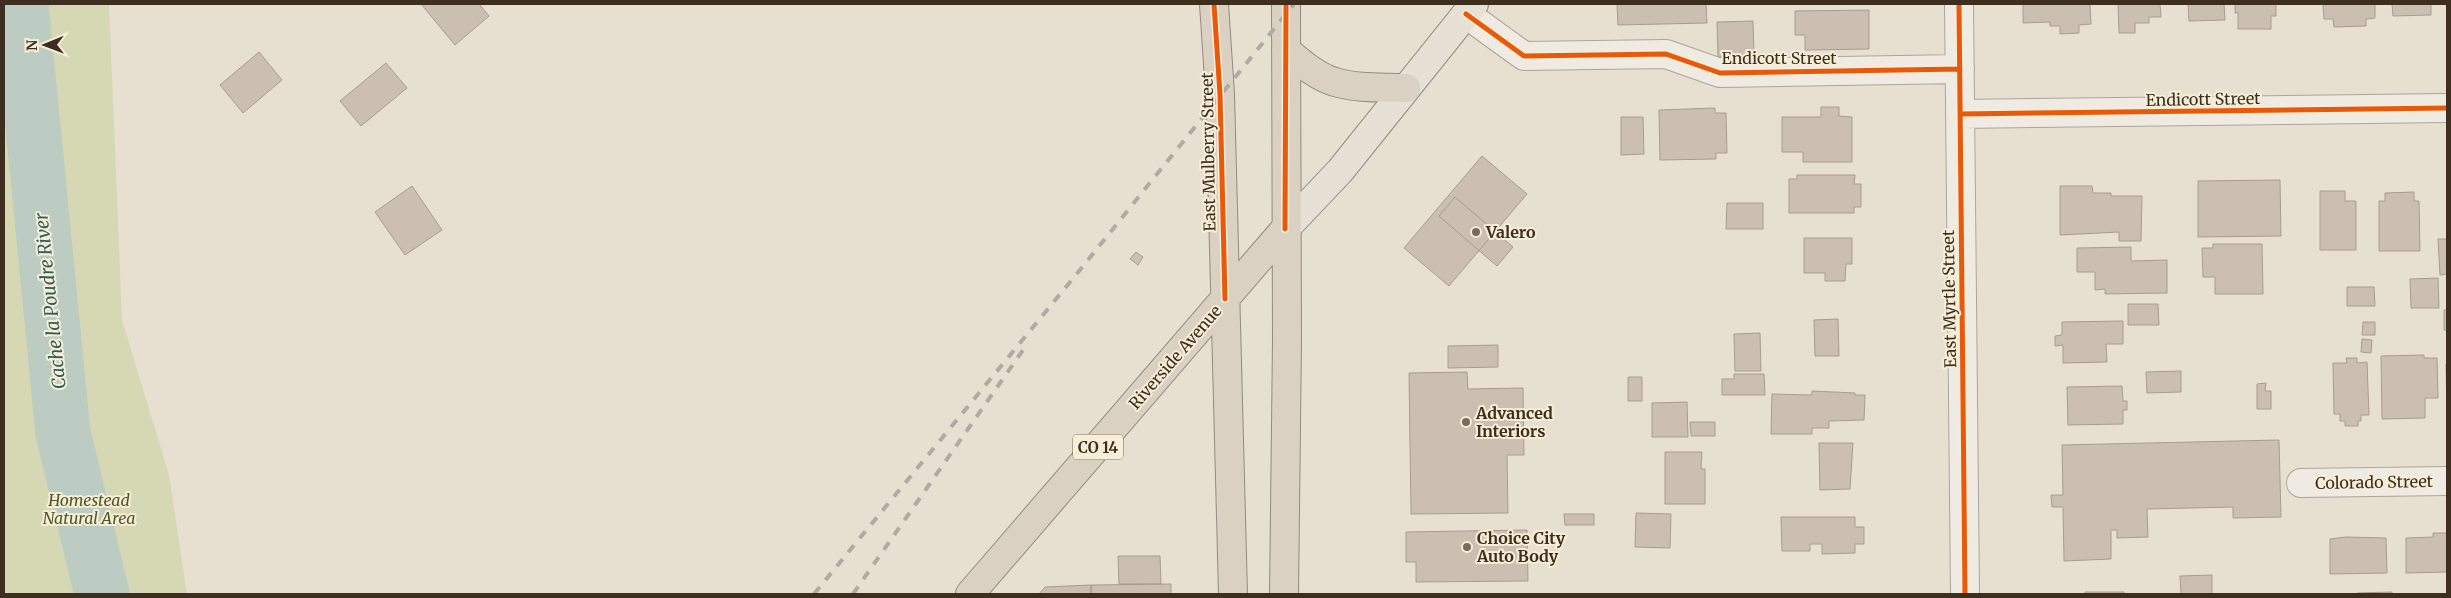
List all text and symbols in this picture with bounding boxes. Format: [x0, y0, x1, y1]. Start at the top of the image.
north arrow [20, 20, 70, 70]
text: N [23, 40, 41, 51]
street label: Endicott Street [1722, 48, 1837, 68]
street label: East Mulberry Street [1197, 71, 1219, 232]
street label: Endicott Street [2145, 88, 2261, 110]
water label: Cache la Poudre River [29, 211, 71, 390]
place label: Valero [1485, 222, 1536, 242]
marker: Valero [1470, 226, 1482, 238]
street label: East Myrtle Street [1938, 229, 1960, 368]
street label: Riverside Avenue [1124, 301, 1226, 413]
place label: Advanced Interiors [1475, 403, 1553, 441]
marker: Advanced Interiors [1460, 416, 1472, 428]
road number: CO 14 [1073, 434, 1123, 460]
street label: Colorado Street [2315, 471, 2434, 493]
park label: Homestead Natural Area [43, 490, 135, 528]
place label: Choice City Auto Body [1476, 528, 1566, 566]
marker: Choice City Auto Body [1461, 541, 1473, 553]

